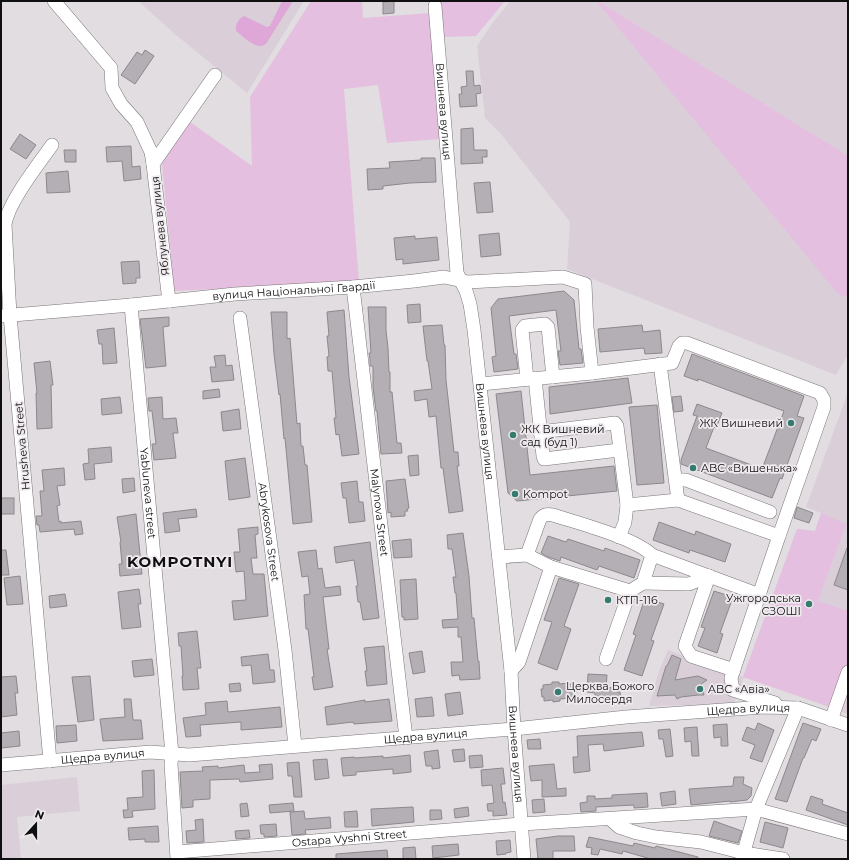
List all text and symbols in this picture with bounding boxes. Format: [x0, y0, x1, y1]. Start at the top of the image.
street label: Вишнева вулиця [433, 62, 455, 161]
street label: Яблунева вулиця [148, 176, 172, 276]
street label: вулиця Національної Гвардії [212, 278, 376, 303]
street label: Вишнева вулиця [473, 382, 497, 481]
street label: Hrusheva Street [11, 401, 33, 491]
place label: ЖК Вишневий [699, 416, 783, 430]
marker: ЖК Вишневий [786, 418, 796, 428]
place label: ЖК Вишневий сад (буд 1) [521, 422, 605, 449]
marker: ЖК Вишневий сад (буд 1) [508, 430, 518, 440]
street label: Yabluneva street [137, 447, 159, 540]
place label: ABC «Вишенька» [701, 461, 797, 475]
marker: ABC «Вишенька» [688, 463, 698, 473]
street label: Malynova Street [367, 468, 392, 558]
street label: Abrykosova Street [255, 482, 283, 583]
place label: Kompot [523, 487, 568, 501]
marker: Kompot [510, 489, 520, 499]
district label: KOMPOTNYI [127, 552, 233, 571]
place label: Ужгородська СЗОШІ [726, 591, 801, 618]
place label: КТП-116 [616, 593, 658, 607]
marker: КТП-116 [603, 595, 613, 605]
marker: Ужгородська СЗОШІ [804, 599, 814, 609]
place label: Церква Божого Милосердя [566, 679, 654, 706]
place label: ABC «Авіа» [708, 682, 770, 696]
marker: ABC «Авіа» [695, 684, 705, 694]
marker: Церква Божого Милосердя [553, 687, 563, 697]
street label: Щедра вулиця [706, 700, 791, 718]
street label: Вишнева вулиця [506, 705, 527, 803]
street label: Щедра вулиця [383, 726, 468, 746]
street label: Щедра вулиця [60, 746, 145, 767]
north arrow [16, 804, 56, 844]
text: N [33, 807, 46, 823]
street label: Ostapa Vyshni Street [291, 826, 408, 850]

